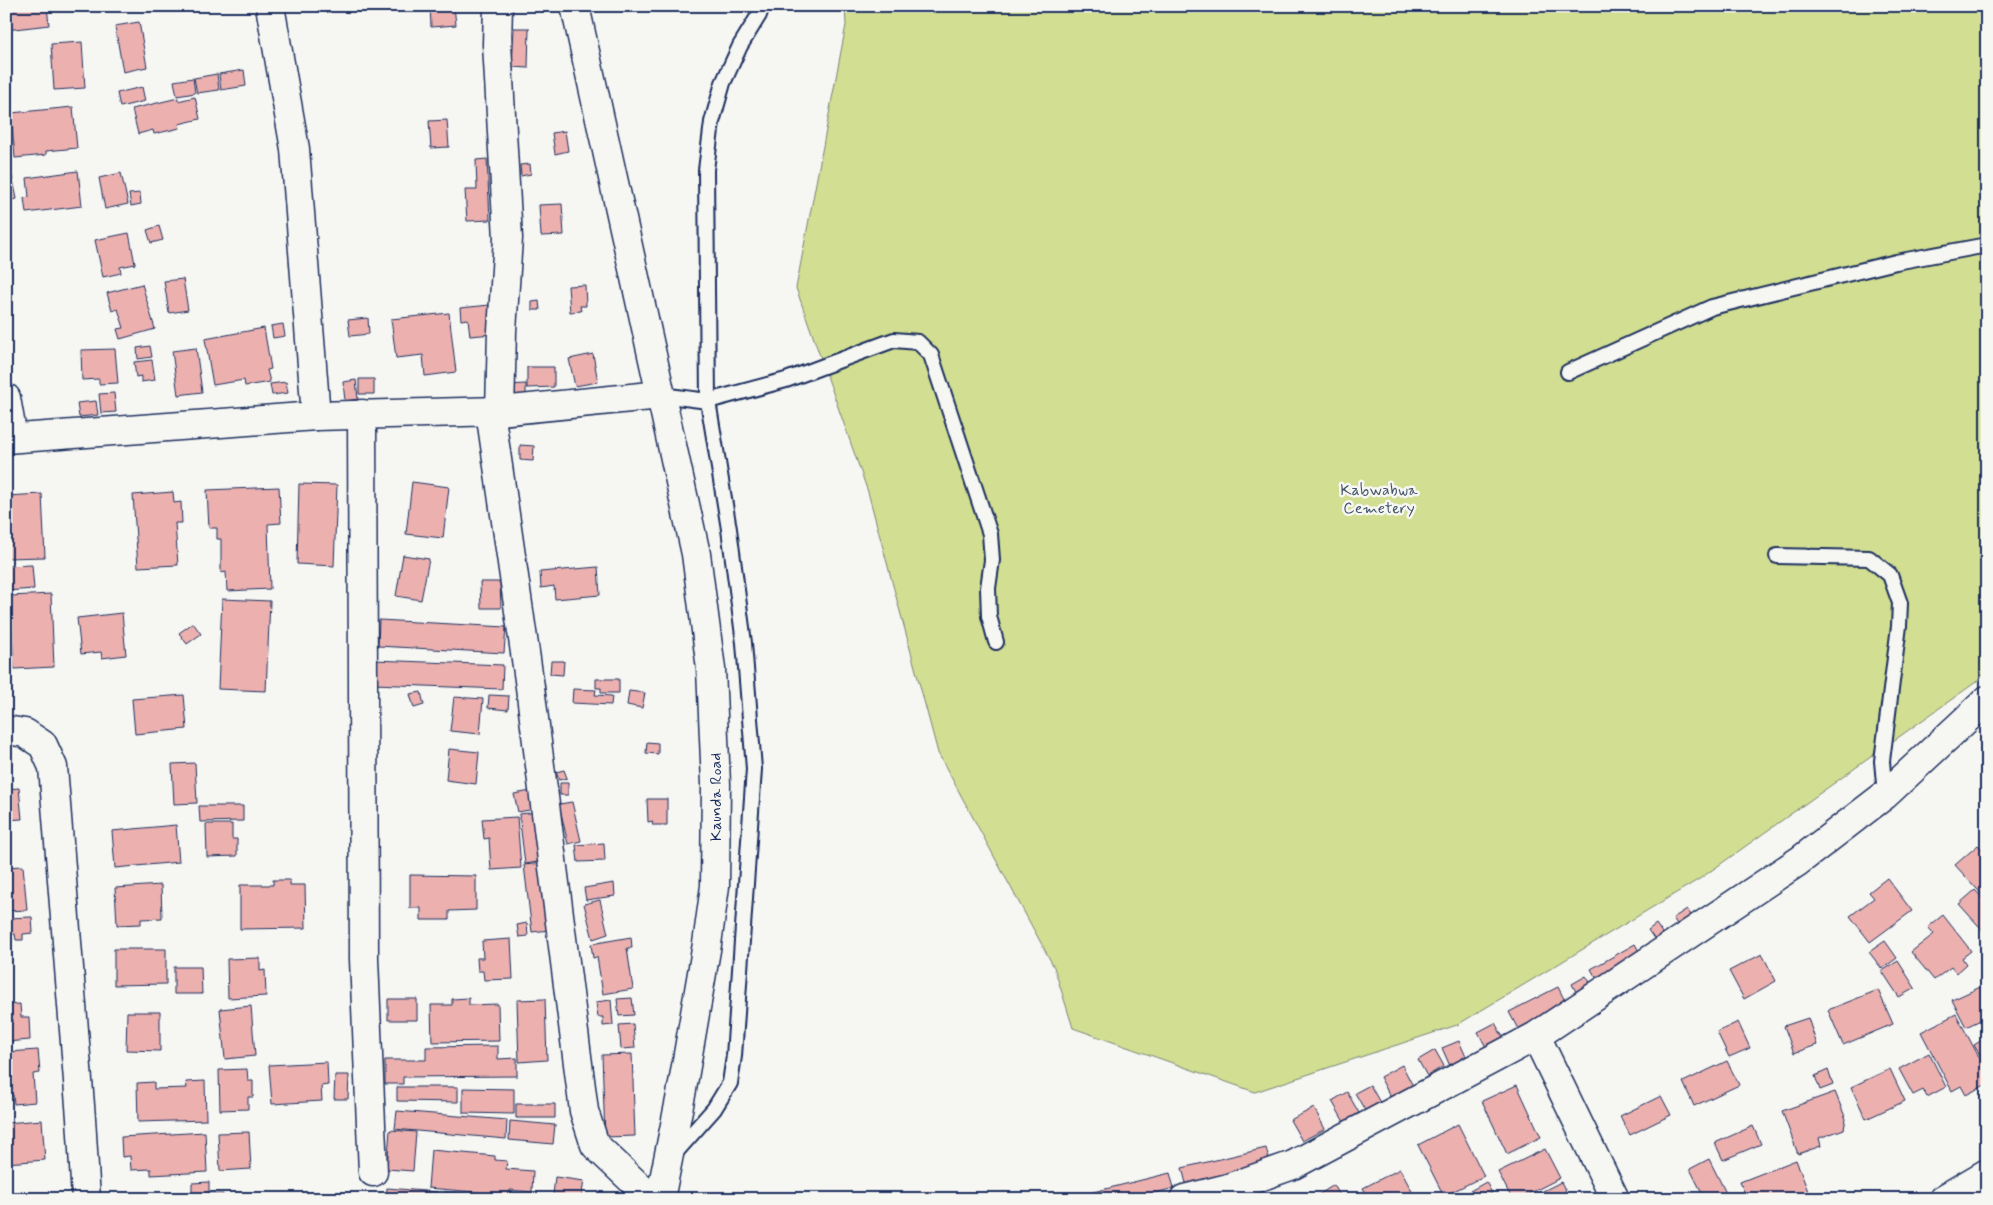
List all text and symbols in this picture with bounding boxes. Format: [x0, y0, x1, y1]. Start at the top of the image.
park label: Kabwabwa Cemetery [1340, 480, 1418, 519]
street label: Kaunda Road [706, 753, 727, 841]

